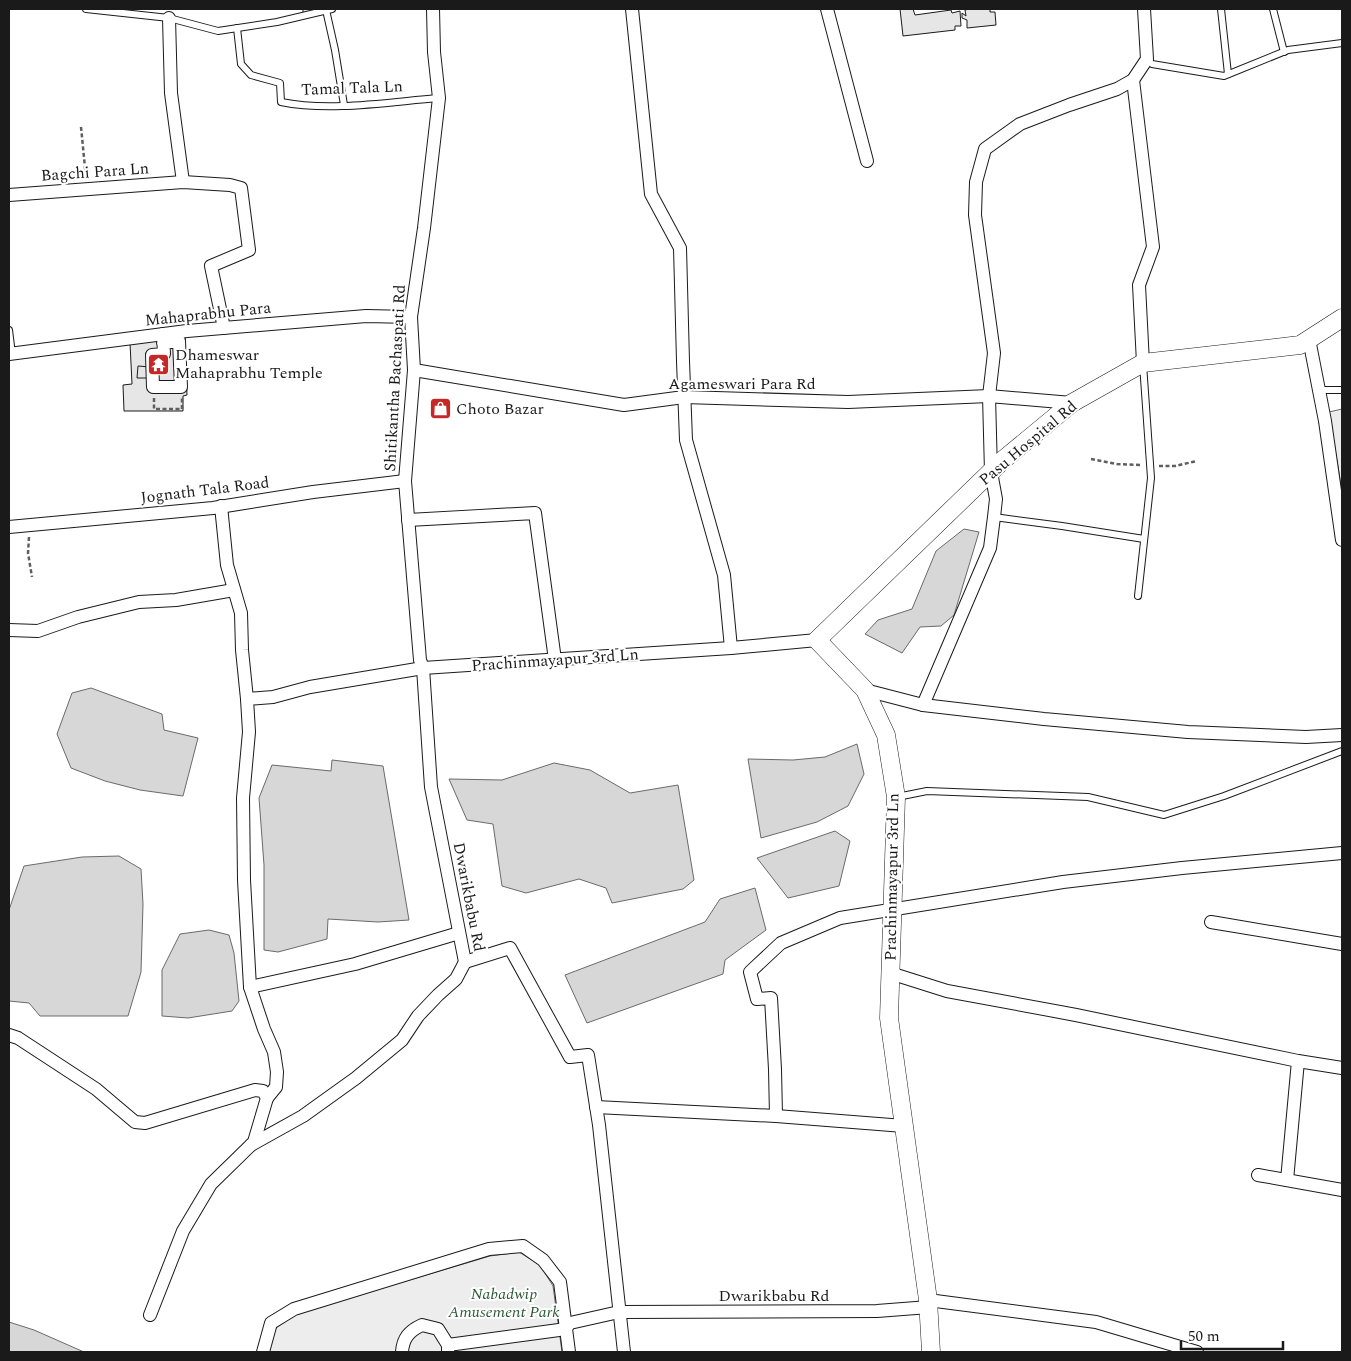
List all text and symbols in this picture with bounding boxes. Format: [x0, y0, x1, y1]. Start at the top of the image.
street label: Tamal Tala Ln [301, 74, 403, 102]
street label: Bagchi Para Ln [40, 156, 150, 188]
street label: Shitikantha Bachaspati Rd [378, 284, 412, 472]
street label: Mahaprabhu Para [144, 295, 272, 333]
place label: Dhameswar Mahaprabhu Temple [175, 343, 323, 385]
temple icon: Dhameswar Mahaprabhu Temple [147, 352, 171, 376]
street label: Agameswari Para Rd [668, 372, 816, 396]
street label: Pasu Hospital Rd [974, 395, 1082, 491]
shop icon: Choto Bazar [428, 397, 452, 421]
place label: Choto Bazar [456, 397, 544, 421]
street label: Jognath Tala Road [139, 470, 271, 510]
street label: Prachinmayapur 3rd Ln [471, 642, 639, 678]
street label: Prachinmayapur 3rd Ln [879, 793, 905, 961]
street label: Dwarikbabu Rd [447, 840, 491, 954]
park label: Nabadwip Amusement Park [447, 1282, 560, 1324]
street label: Dwarikbabu Rd [719, 1284, 829, 1308]
scale bar [1181, 1318, 1284, 1350]
text: 50 m [1188, 1325, 1220, 1348]

